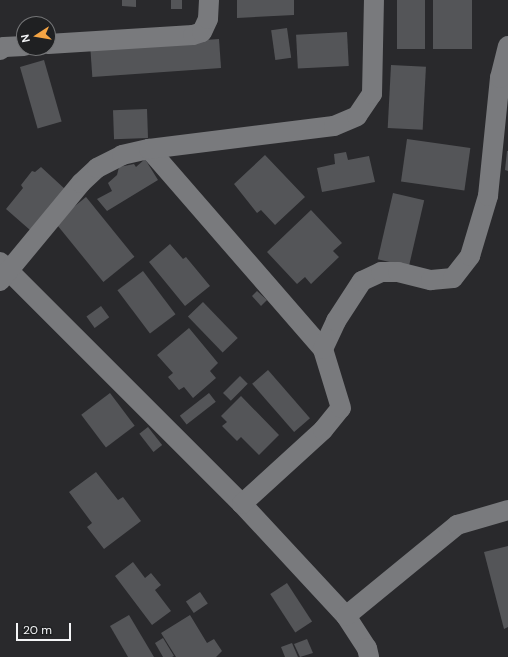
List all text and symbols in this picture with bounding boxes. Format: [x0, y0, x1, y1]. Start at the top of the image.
north arrow [16, 16, 56, 56]
text: N [18, 33, 33, 44]
scale bar [18, 615, 73, 641]
text: 20 m [23, 622, 52, 638]

